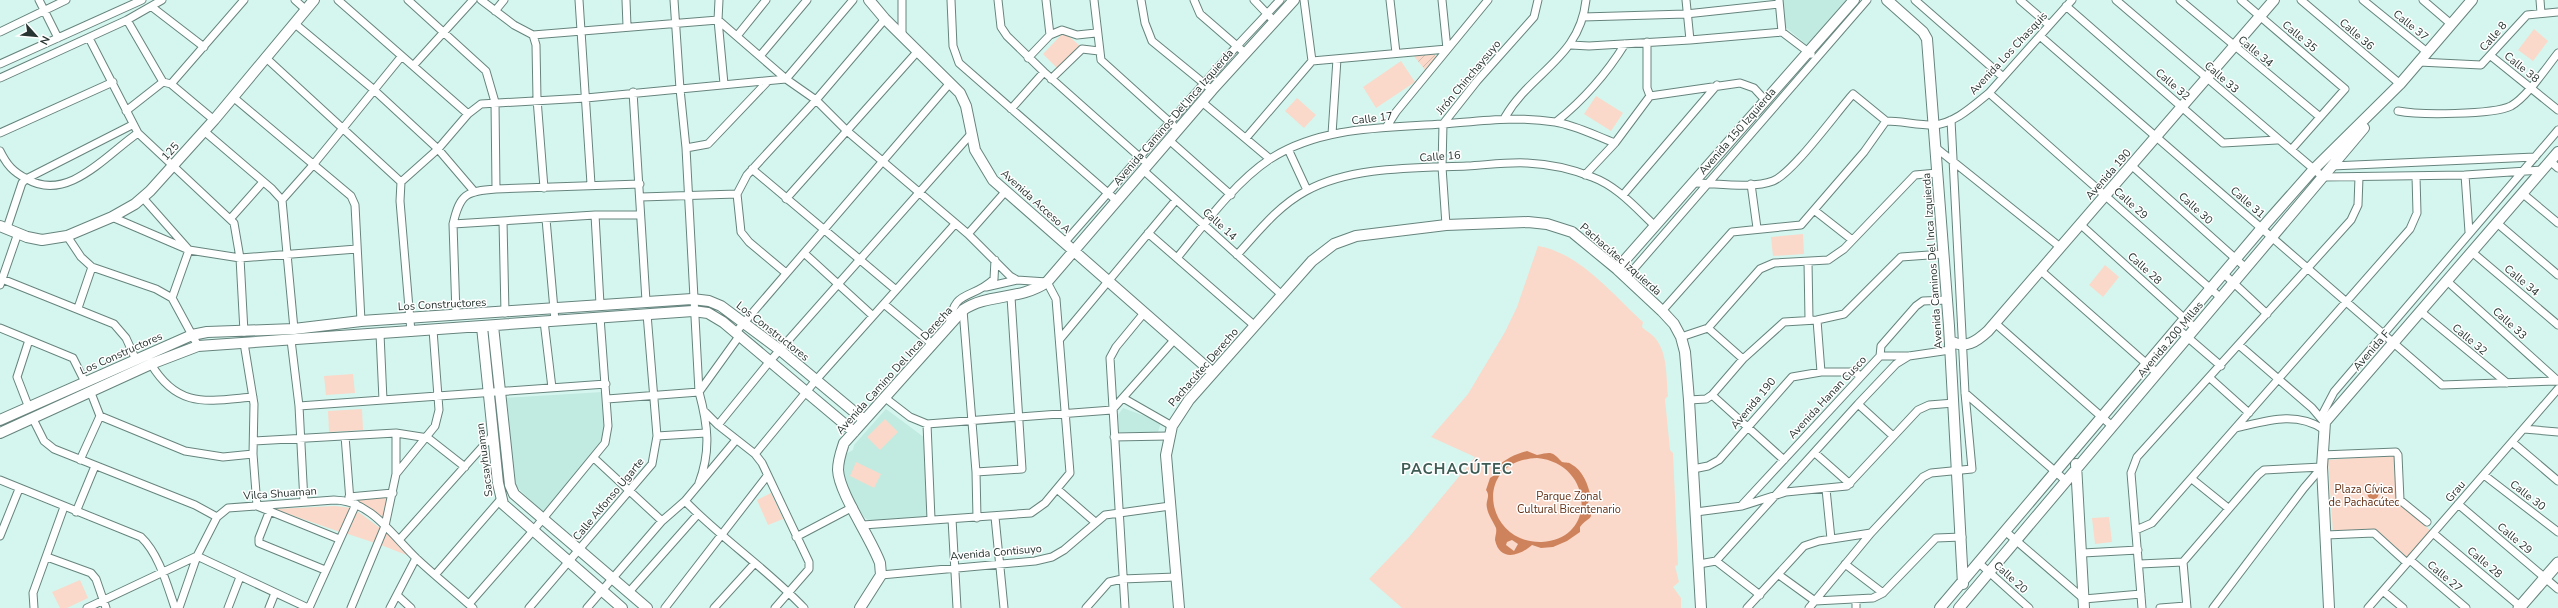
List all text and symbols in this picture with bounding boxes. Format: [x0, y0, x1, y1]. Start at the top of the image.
street label: Calle 37 [2390, 7, 2431, 44]
street label: Avenida Los Chasquis [1966, 9, 2051, 98]
street label: Calle 36 [2336, 15, 2378, 54]
north arrow [16, 16, 56, 56]
street label: Calle 35 [2279, 17, 2321, 56]
street label: Calle 8 [2476, 18, 2511, 54]
street label: Calle 34 [2235, 32, 2277, 71]
text: N [36, 33, 53, 47]
street label: Jirón Chinchaysuyo [1432, 37, 1504, 119]
street label: Avenida Caminos Del Inca Izquierda [1110, 46, 1237, 189]
street label: Calle 38 [2501, 49, 2543, 86]
street label: Calle 33 [2201, 58, 2242, 97]
street label: Calle 32 [2152, 65, 2193, 104]
street label: Avenida 150 Izquierda [1695, 85, 1779, 178]
street label: Calle 17 [1351, 109, 1394, 128]
street label: 125 [158, 139, 183, 164]
street label: Avenida 190 [2082, 145, 2135, 203]
street label: Calle 16 [1419, 148, 1462, 165]
street label: Avenida Acceso A [998, 166, 1074, 237]
street label: Avenida Caminos Del Inca Izquierda [1919, 172, 1946, 349]
street label: Calle 31 [2227, 183, 2268, 222]
street label: Calle 29 [2110, 184, 2151, 223]
street label: Calle 30 [2175, 189, 2216, 228]
street label: Calle 14 [1199, 205, 1240, 244]
street label: Pachacútec Izquierda [1577, 220, 1665, 299]
street label: Calle 28 [2124, 249, 2165, 288]
street label: Calle 34 [2501, 261, 2543, 300]
street label: Los Constructores [397, 295, 487, 314]
street label: Los Constructores [733, 298, 812, 365]
street label: Avenida 200 Millas [2134, 298, 2207, 381]
street label: Avenida Camino Del Inca Derecha [833, 303, 956, 437]
street label: Calle 33 [2489, 304, 2530, 343]
street label: Calle 32 [2449, 320, 2490, 358]
street label: Pachacútec Derecho [1165, 325, 1242, 410]
street label: Avenida F [2350, 327, 2393, 374]
street label: Los Constructores [78, 329, 165, 378]
street label: Avenida Hanan Cusco [1785, 353, 1870, 442]
street label: Avenida 190 [1727, 374, 1780, 432]
street label: Sacsayhuaman [473, 422, 496, 498]
street label: Calle Alfonso Ugarte [569, 455, 648, 544]
district label: PACHACÚTEC [1401, 459, 1513, 479]
street label: Grau [2442, 477, 2469, 505]
street label: Calle 30 [2507, 477, 2549, 514]
park label: Plaza Cívica de Pachacútec [2329, 482, 2399, 510]
street label: Vilca Shuaman [242, 483, 317, 504]
park label: Parque Zonal Cultural Bicentenario [1517, 489, 1621, 517]
street label: Calle 29 [2494, 519, 2535, 557]
street label: Avenida Contisuyo [950, 541, 1043, 564]
street label: Calle 28 [2464, 543, 2506, 582]
street label: Calle 27 [2424, 557, 2465, 595]
street label: Calle 20 [1990, 558, 2031, 597]

